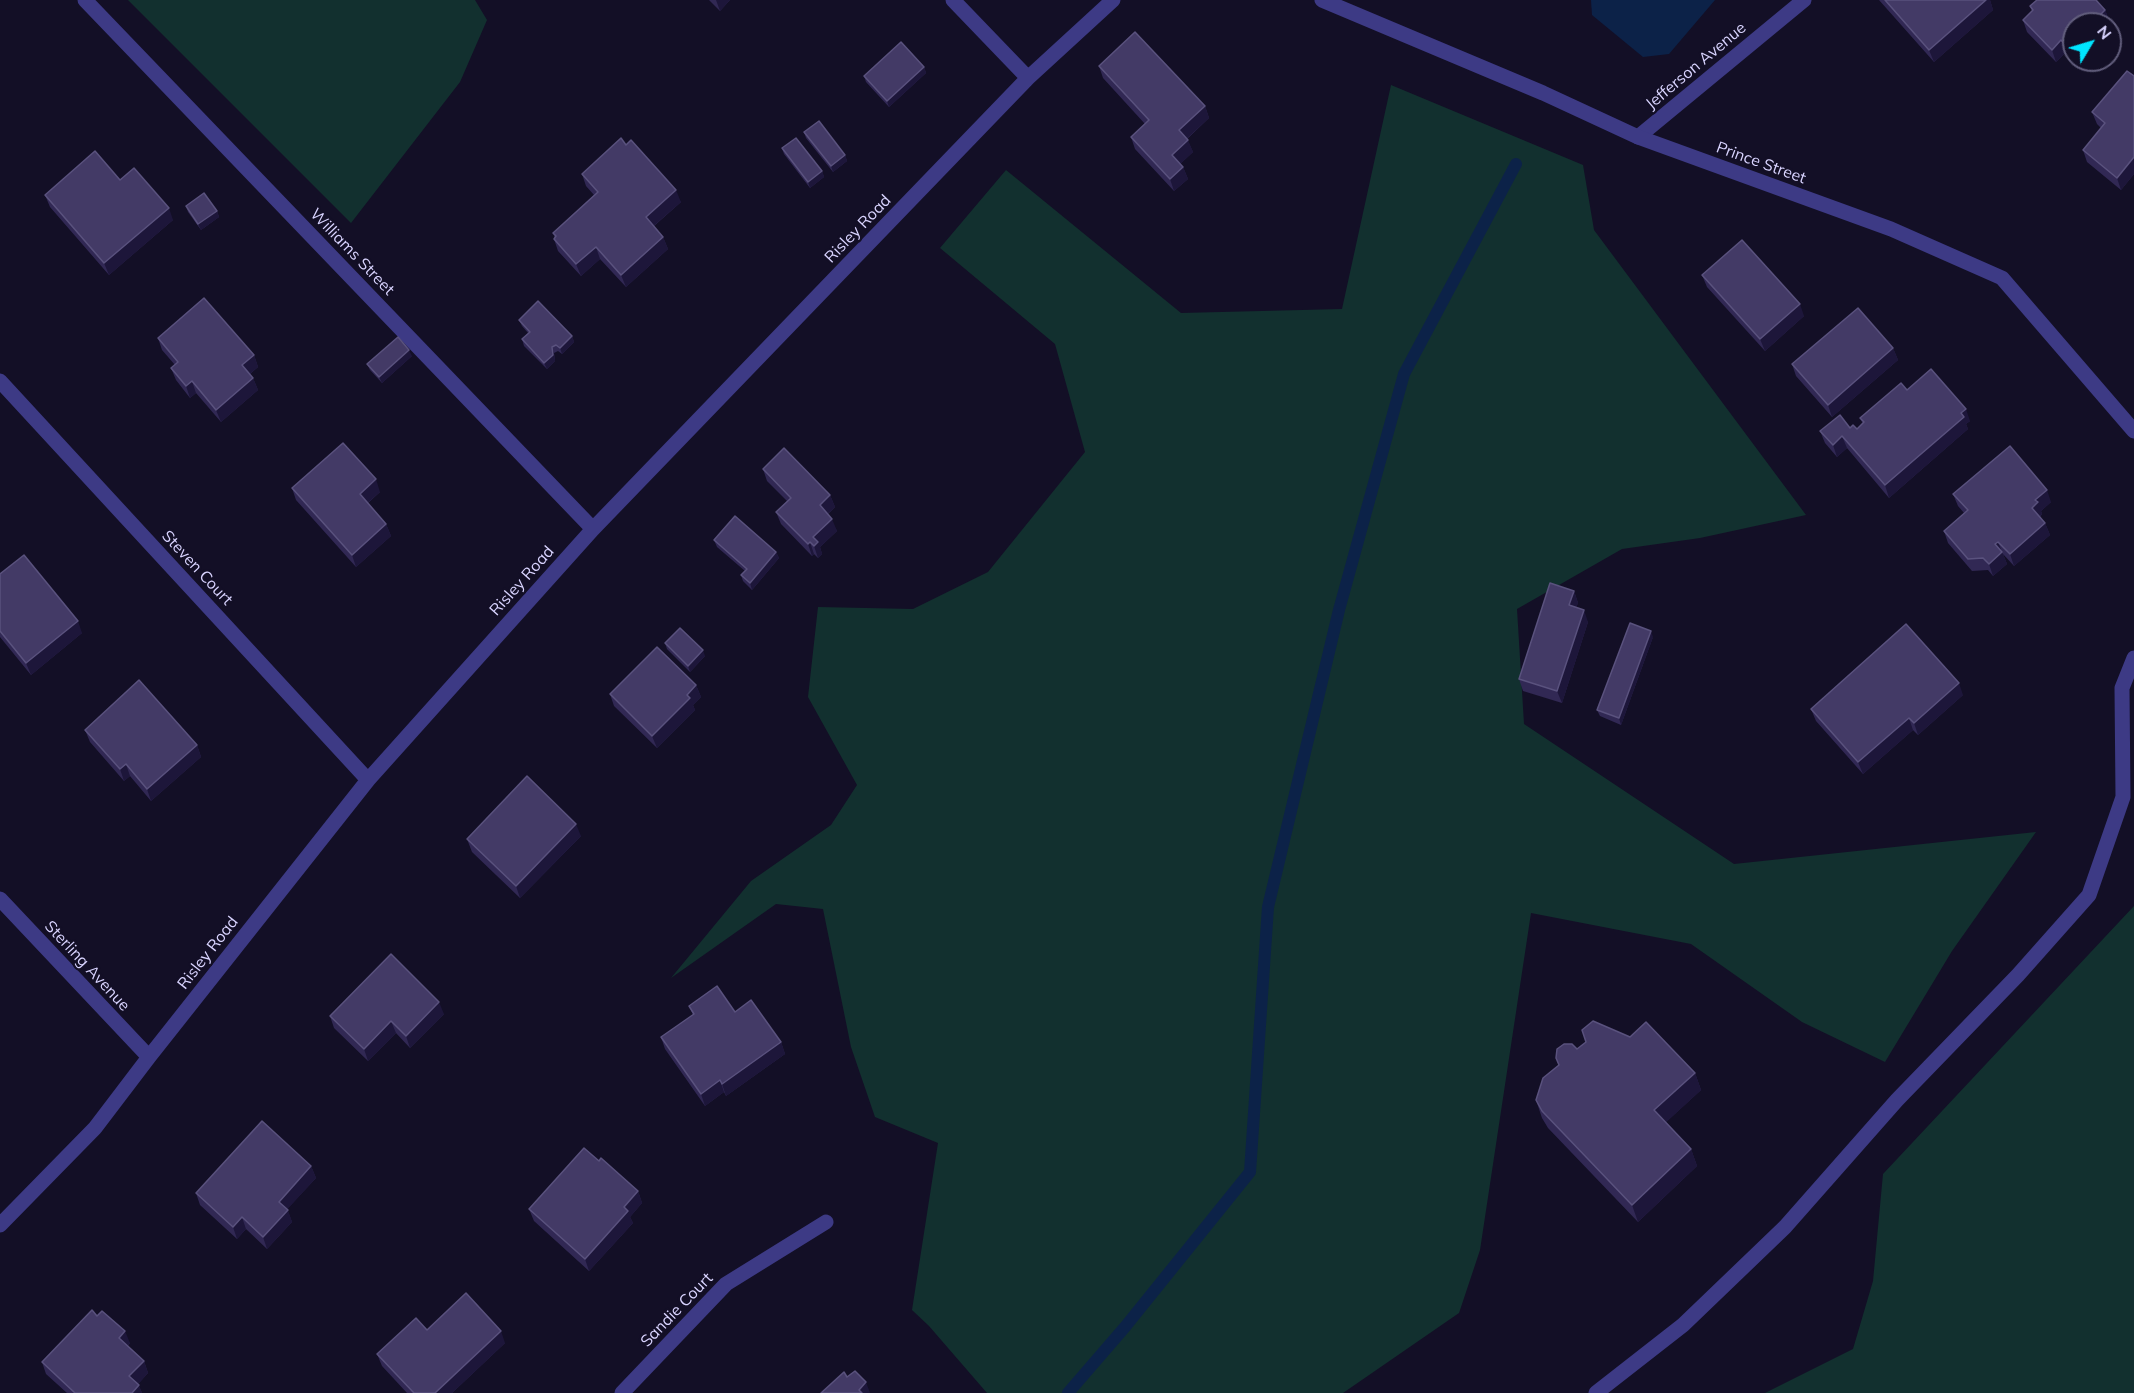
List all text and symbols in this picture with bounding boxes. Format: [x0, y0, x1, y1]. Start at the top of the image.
north arrow [2062, 12, 2122, 72]
street label: Jefferson Avenue [1642, 18, 1750, 114]
text: N [2093, 21, 2116, 43]
street label: Prince Street [1713, 138, 1809, 188]
street label: Risley Road [821, 191, 895, 267]
street label: Williams Street [306, 205, 398, 299]
street label: Steven Court [157, 527, 237, 609]
street label: Risley Road [486, 542, 558, 620]
street label: Risley Road [174, 913, 242, 993]
street label: Sterling Avenue [40, 917, 134, 1015]
street label: Sandie Court [637, 1269, 717, 1351]

